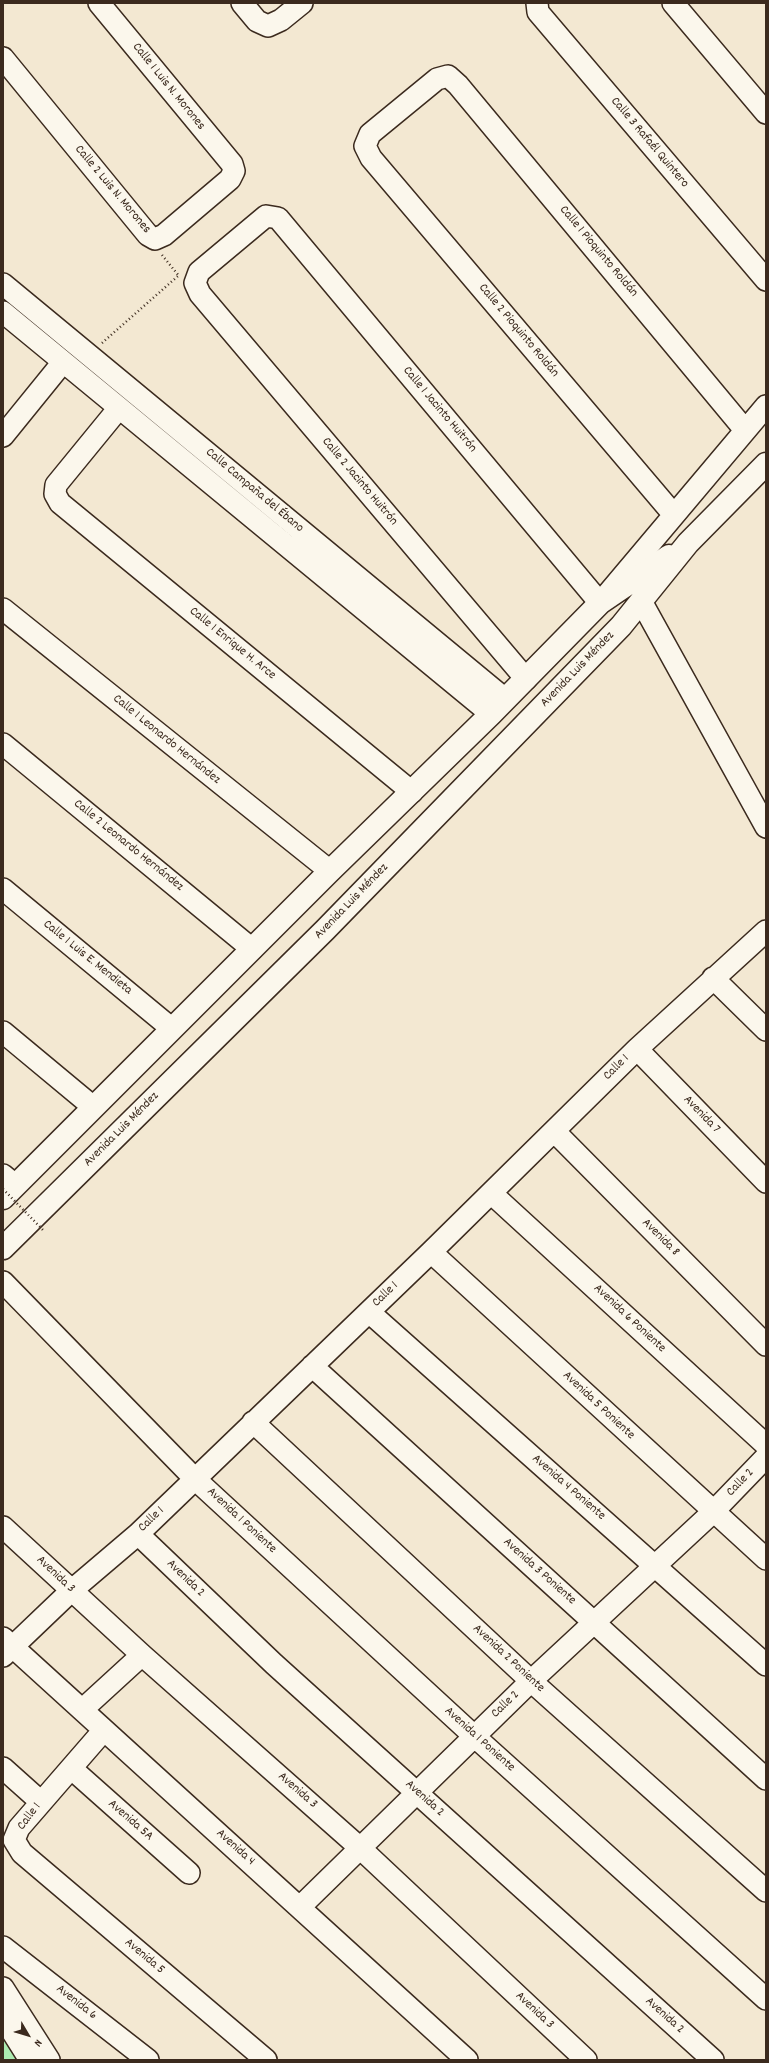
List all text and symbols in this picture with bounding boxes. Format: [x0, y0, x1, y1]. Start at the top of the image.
street label: Calle 1 Luis N. Morones [128, 40, 208, 134]
street label: Calle 3 Rafaél Quintero [607, 94, 691, 192]
street label: Calle 2 Luis N. Morones [70, 143, 154, 237]
street label: Calle 1 Pioquinto Roldán [555, 203, 641, 301]
street label: Calle 2 Pioquinto Roldán [474, 281, 562, 381]
street label: Calle 1 Jacinto Huitrón [399, 364, 479, 456]
street label: Calle 2 Jacinto Huitrón [318, 435, 400, 529]
street label: Calle Campaña del Ébano [202, 445, 306, 537]
street label: Calle 1 Enrique H. Arce [185, 604, 279, 684]
street label: Avenida Luis Méndez [538, 629, 618, 711]
street label: Calle 1 Leonardo Hernández [109, 692, 223, 788]
street label: Calle 2 Leonardo Hernández [70, 797, 186, 895]
street label: Avenida Luis Méndez [312, 861, 392, 943]
street label: Calle 1 Luis E. Mendieta [39, 917, 135, 999]
street label: Calle 1 [601, 1052, 633, 1084]
street label: Avenida Luis Méndez [81, 1089, 163, 1171]
street label: Avenida 7 [679, 1093, 723, 1137]
street label: Avenida 8 [638, 1216, 682, 1260]
street label: Calle 1 [370, 1279, 402, 1311]
street label: Avenida 6 Poniente [590, 1281, 668, 1357]
street label: Avenida 5 Poniente [559, 1369, 637, 1443]
street label: Avenida 4 Poniente [528, 1452, 608, 1524]
street label: Calle 2 [724, 1466, 758, 1500]
street label: Avenida 1 Poniente [203, 1485, 279, 1557]
street label: Calle 1 [136, 1504, 168, 1536]
street label: Avenida 3 Poniente [499, 1535, 579, 1609]
street label: Avenida 3 [32, 1553, 78, 1597]
street label: Avenida 2 [163, 1557, 207, 1601]
street label: Avenida 2 Poniente [469, 1622, 547, 1696]
street label: Calle 2 [489, 1688, 523, 1722]
street label: Avenida 1 Poniente [440, 1704, 518, 1776]
street label: Avenida 3 [274, 1770, 320, 1812]
street label: Avenida 2 [401, 1777, 447, 1821]
street label: Avenida 5A [104, 1797, 156, 1845]
street label: Calle 1 [15, 1800, 45, 1834]
street label: Avenida 4 [212, 1826, 258, 1870]
street label: Avenida 5 [121, 1936, 167, 1978]
street label: Avenida 6 [52, 1982, 100, 2024]
street label: Avenida 3 [511, 1989, 557, 2033]
street label: Avenida 2 [641, 1994, 687, 2038]
north arrow [8, 2015, 48, 2055]
text: N [29, 2035, 45, 2049]

